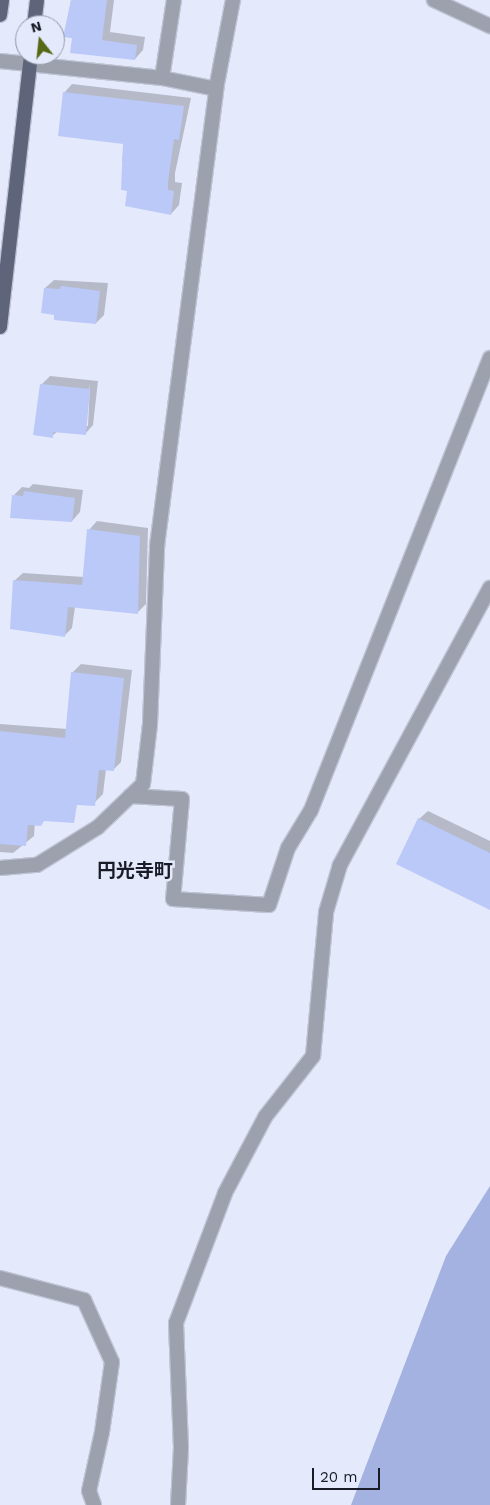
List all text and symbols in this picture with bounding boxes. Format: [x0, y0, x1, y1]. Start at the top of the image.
north arrow [15, 15, 65, 65]
text: N [29, 17, 43, 36]
district label: 円光寺町 [97, 860, 173, 882]
scale bar [315, 1458, 382, 1490]
text: 20 m [320, 1468, 358, 1486]

